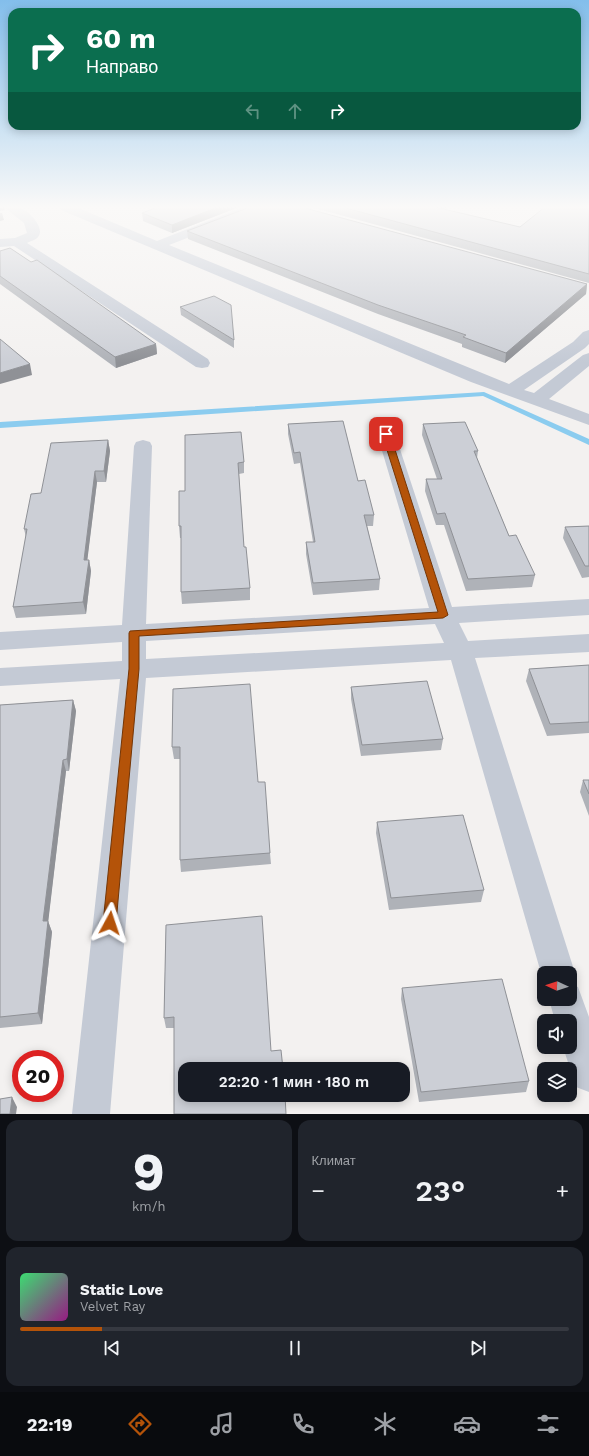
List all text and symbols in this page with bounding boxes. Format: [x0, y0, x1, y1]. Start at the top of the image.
text: 60 m [86, 22, 156, 55]
icon: right [20, 24, 72, 76]
text: Направо [86, 56, 158, 77]
icon: left [242, 100, 264, 122]
icon: ahead [284, 100, 306, 122]
icon: right [326, 100, 348, 122]
pin [369, 417, 403, 451]
icon: arrive [375, 423, 397, 445]
position arrow [89, 902, 131, 944]
north arrow [537, 966, 577, 1006]
map controls [537, 966, 577, 1102]
button: sound [537, 1014, 577, 1054]
speed limit sign: 20 [12, 1050, 64, 1102]
button: layers [537, 1062, 577, 1102]
text: 22:20 · 1 мин · 180 m [219, 1073, 369, 1091]
text: 9 [133, 1142, 165, 1203]
text: Климат [312, 1153, 356, 1168]
text: 23° [415, 1173, 465, 1208]
text: − [312, 1178, 325, 1203]
text: + [556, 1178, 569, 1203]
text: km/h [132, 1199, 166, 1214]
text: Static Love [80, 1281, 163, 1299]
text: Velvet Ray [80, 1299, 145, 1314]
icon: previous [101, 1337, 123, 1359]
icon: pause [284, 1337, 306, 1359]
icon: next [467, 1337, 489, 1359]
icon: directions [126, 1410, 154, 1438]
icon: music [208, 1410, 236, 1438]
icon: phone [289, 1410, 317, 1438]
icon: climate [371, 1410, 399, 1438]
icon: car [453, 1410, 481, 1438]
icon: filters [534, 1410, 562, 1438]
text: 22:19 [27, 1414, 73, 1435]

